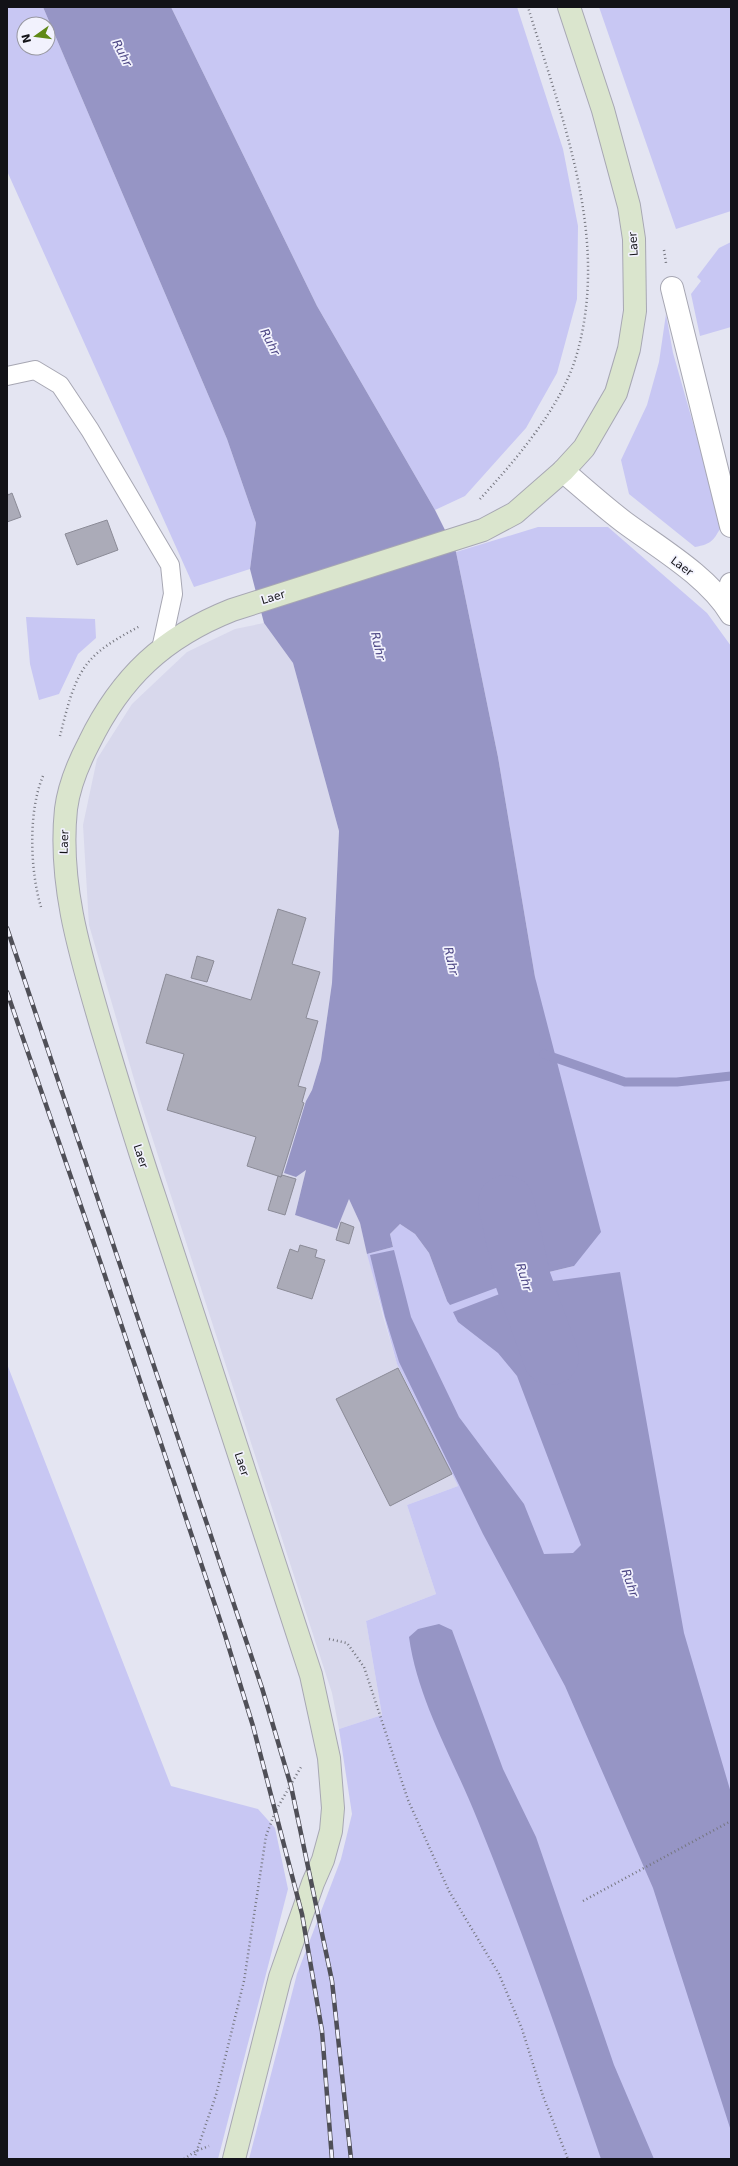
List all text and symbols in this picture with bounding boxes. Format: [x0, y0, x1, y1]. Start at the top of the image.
north arrow [16, 16, 56, 56]
text: N [19, 32, 34, 44]
water label: Ruhr [109, 37, 135, 70]
street label: Laer [626, 231, 641, 256]
water label: Ruhr [257, 326, 283, 359]
street label: Laer [668, 554, 696, 579]
street label: Laer [260, 588, 287, 607]
water label: Ruhr [368, 631, 388, 662]
street label: Laer [58, 829, 71, 854]
water label: Ruhr [441, 946, 461, 977]
street label: Laer [131, 1143, 151, 1170]
water label: Ruhr [513, 1261, 535, 1294]
street label: Laer [232, 1451, 252, 1478]
water label: Ruhr [619, 1567, 642, 1600]

